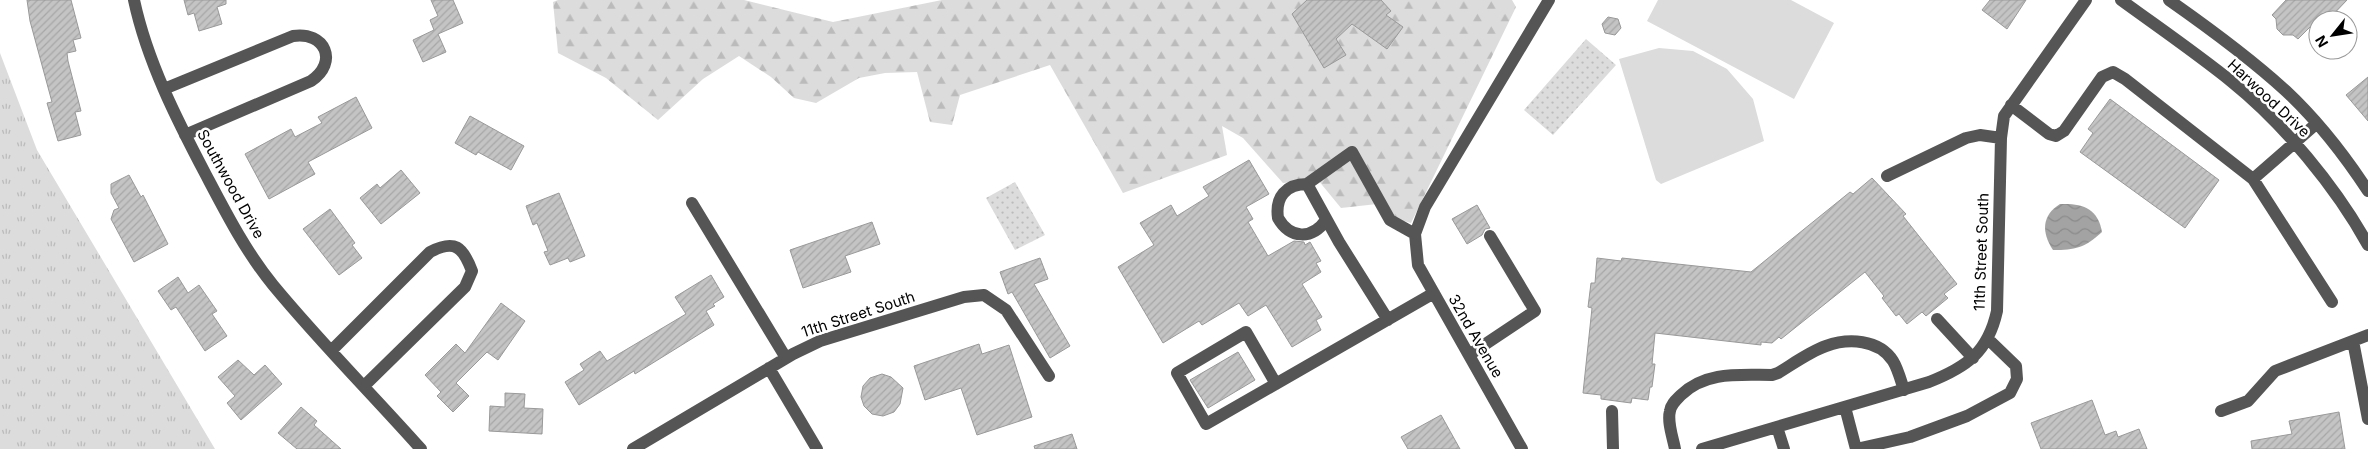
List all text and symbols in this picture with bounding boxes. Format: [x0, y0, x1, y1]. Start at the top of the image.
north arrow [2308, 10, 2358, 60]
text: N [2311, 33, 2331, 51]
street label: Harwood Drive [2224, 55, 2314, 141]
street label: Southwood Drive [193, 126, 269, 242]
street label: 11th Street South [1969, 193, 1993, 311]
street label: 11th Street South [799, 287, 917, 341]
street label: 32nd Avenue [1444, 291, 1508, 381]

